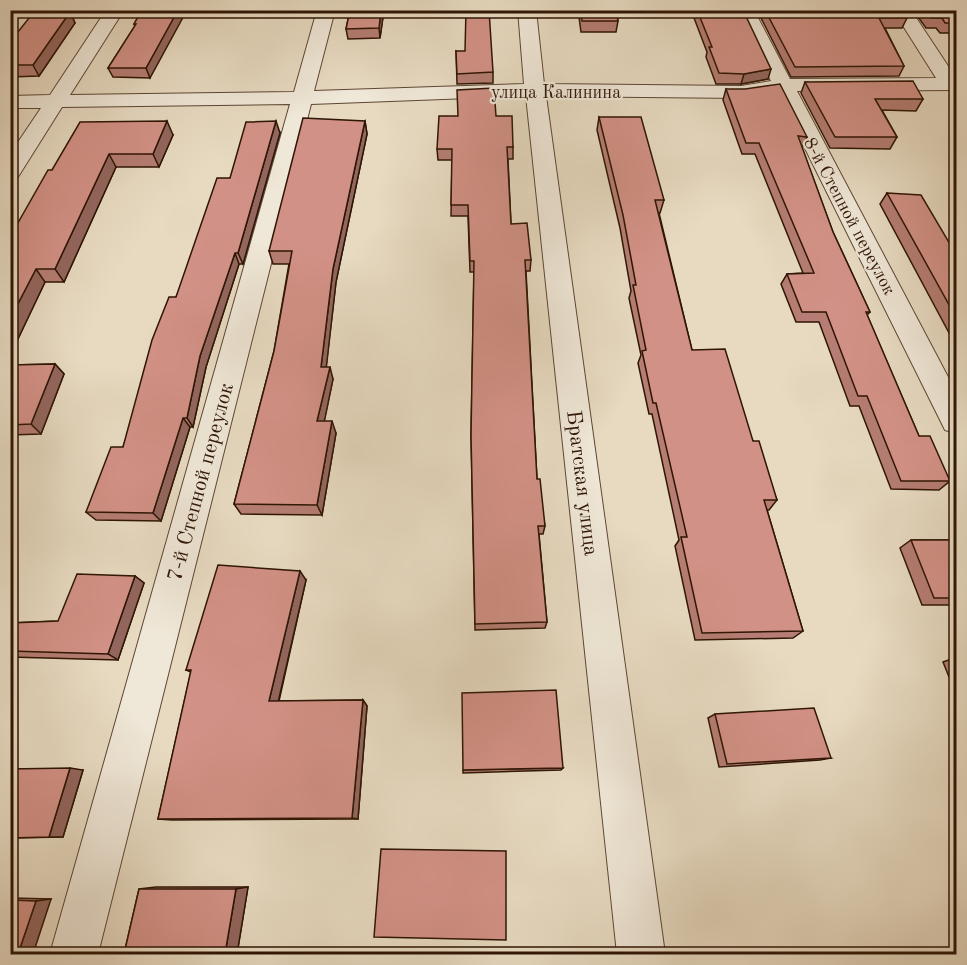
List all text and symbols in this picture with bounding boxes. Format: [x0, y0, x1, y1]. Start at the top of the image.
street label: улица Калинина [491, 84, 621, 102]
street label: 8-й Степной переулок [800, 135, 898, 298]
street label: 7-й Степной переулок [165, 380, 238, 584]
street label: Братская улица [562, 409, 601, 557]

